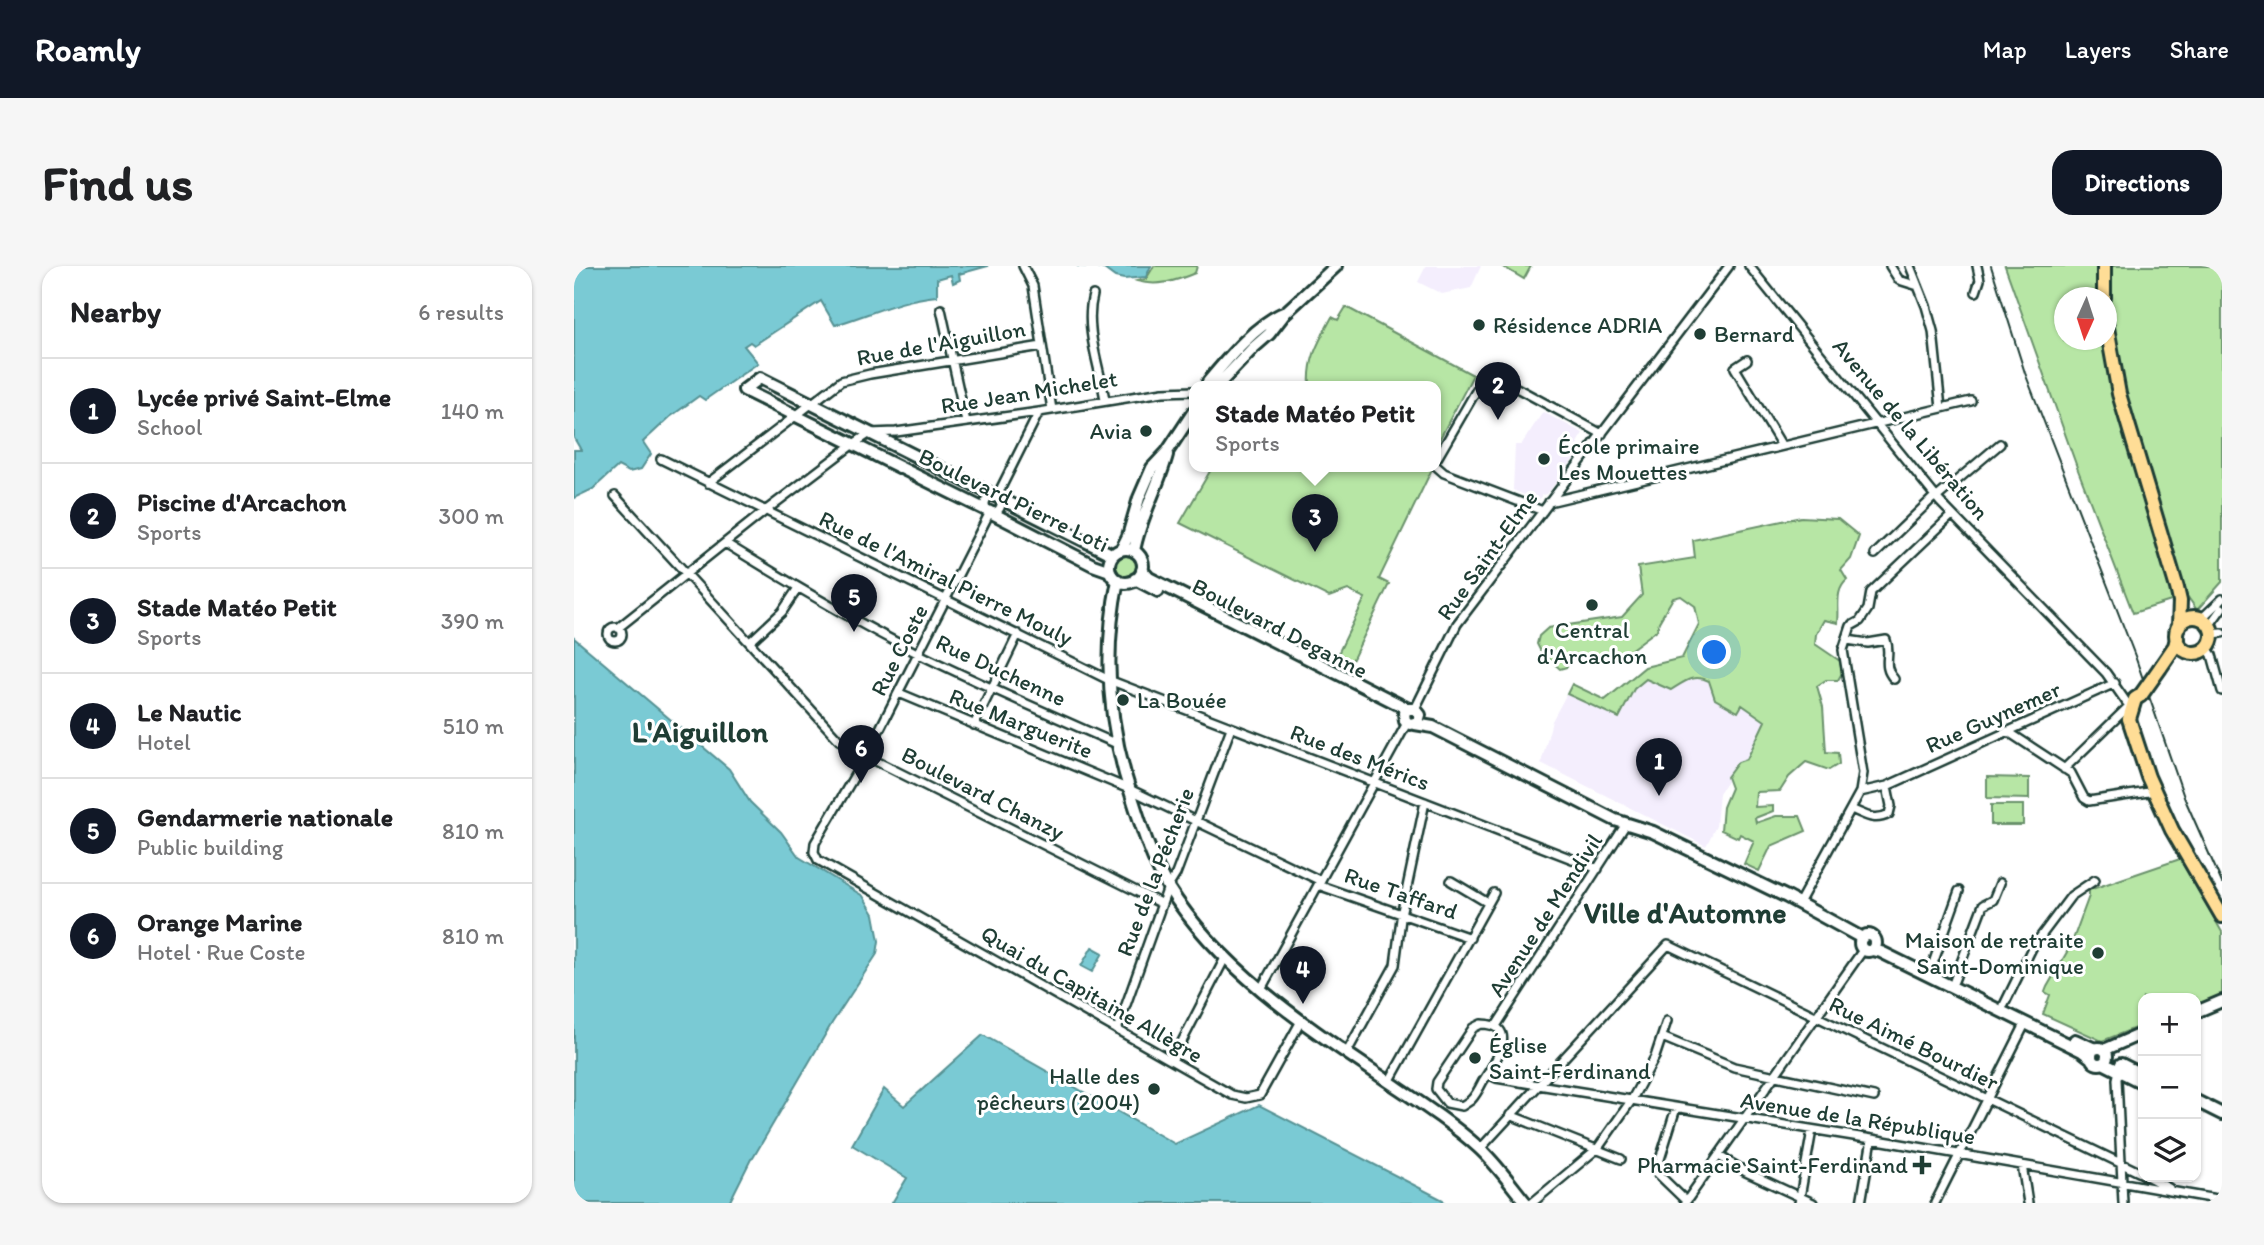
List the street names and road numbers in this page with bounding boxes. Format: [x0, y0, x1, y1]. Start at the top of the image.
street label: Rue de l'Aiguillon [854, 314, 1028, 372]
street label: Avenue de la Libération [1827, 332, 1995, 526]
street label: Rue Jean Michelet [939, 364, 1120, 420]
street label: Boulevard Pierre Loti [914, 442, 1114, 558]
street label: Rue Saint-Elme [1430, 485, 1544, 625]
street label: Rue de l'Amiral Pierre Mouly [815, 504, 1078, 652]
street label: Boulevard Deganne [1188, 572, 1372, 684]
street label: Rue Coste [864, 600, 934, 700]
street label: Rue Duchenne [931, 628, 1071, 712]
street label: Rue Guynemer [1921, 675, 2065, 759]
street label: Rue Marguerite [945, 681, 1097, 765]
street label: Rue des Mérics [1286, 718, 1434, 796]
street label: Boulevard Chanzy [897, 740, 1069, 846]
street label: Rue de la Pécherie [1110, 784, 1200, 960]
street label: Avenue de Mendivil [1482, 828, 1608, 1002]
street label: Rue Taffard [1341, 861, 1461, 925]
street label: Quai du Capitaine Allègre [976, 919, 1208, 1069]
street label: Rue Aimé Bourdier [1825, 990, 2003, 1096]
street label: Avenue de la République [1739, 1086, 1977, 1150]

